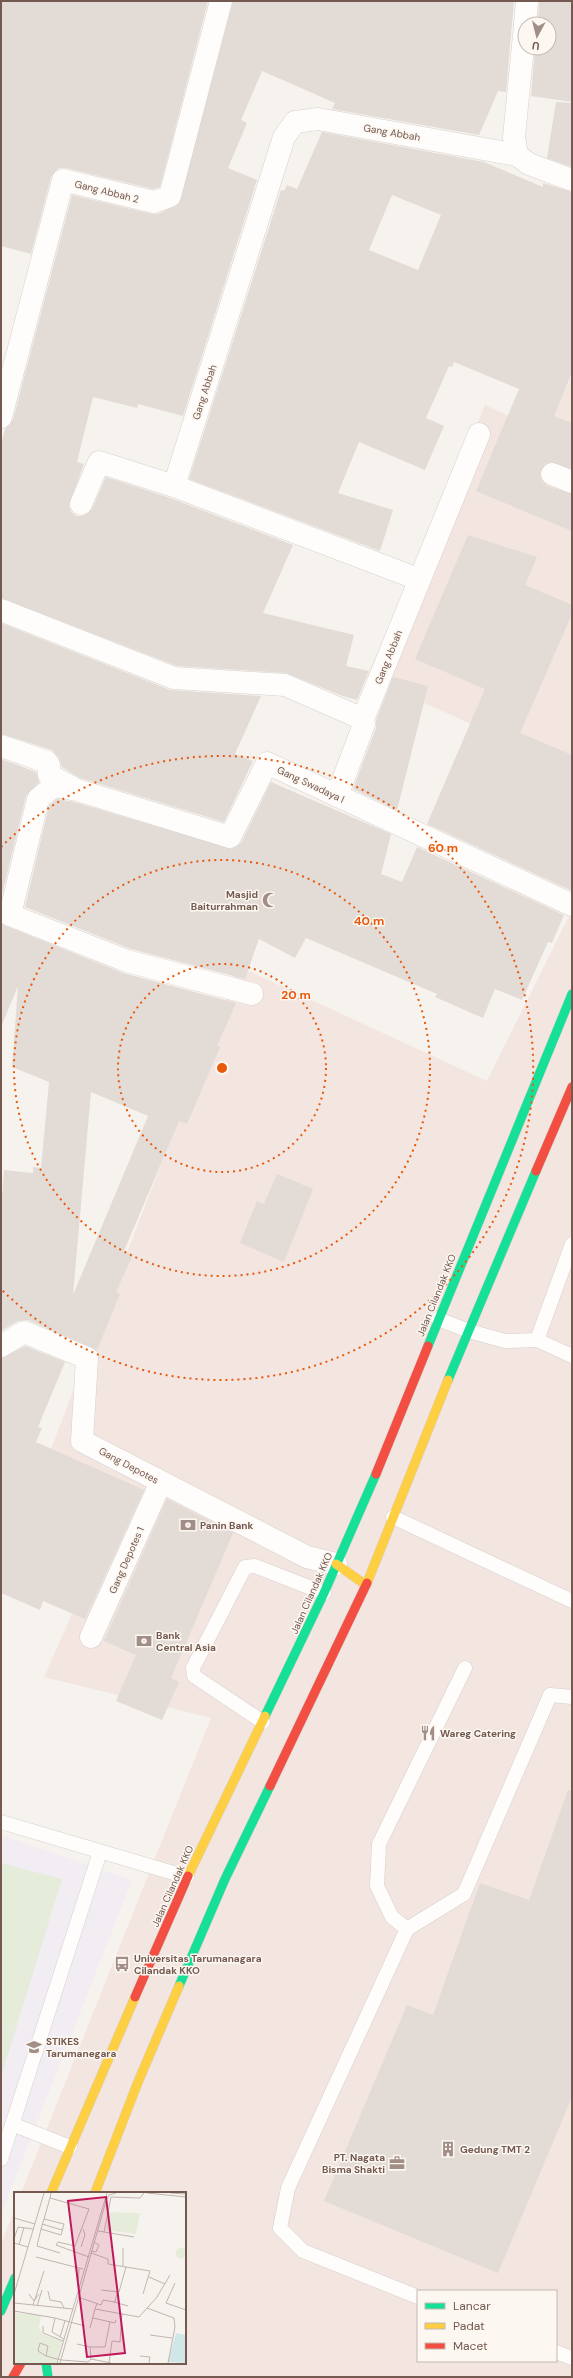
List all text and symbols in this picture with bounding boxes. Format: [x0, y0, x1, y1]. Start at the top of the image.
north arrow [517, 16, 557, 56]
text: U [531, 39, 540, 53]
street label: Gang Abbah [363, 121, 422, 144]
street label: Gang Abbah 2 [73, 177, 141, 206]
street label: Gang Abbah [189, 363, 220, 421]
street label: Gang Abbah [372, 628, 405, 686]
street label: Gang Swadaya I [275, 763, 347, 806]
text: 60 m [428, 840, 458, 856]
place label: Masjid Baiturrahman [191, 888, 258, 913]
mosque icon: Masjid Baiturrahman [261, 891, 279, 909]
text: 40 m [354, 913, 384, 929]
text: 20 m [281, 987, 311, 1003]
centre of rings [215, 1061, 229, 1075]
street label: Jalan Cilandak KKO [414, 1252, 459, 1338]
street label: Gang Depotes [97, 1444, 161, 1487]
bank icon: Panin Bank [179, 1516, 197, 1534]
place label: Panin Bank [200, 1519, 254, 1532]
street label: Gang Depotes 1 [106, 1525, 147, 1596]
street label: Jalan Cilandak KKO [288, 1550, 335, 1636]
place label: Bank Central Asia [156, 1629, 216, 1654]
bank icon: Bank Central Asia [135, 1632, 153, 1650]
restaurant icon: Wareg Catering [419, 1724, 437, 1742]
place label: Wareg Catering [440, 1727, 516, 1740]
street label: Jalan Cilandak KKO [149, 1843, 196, 1929]
place label: Universitas Tarumanagara Cilandak KKO [134, 1952, 262, 1977]
bus stop icon: Universitas Tarumanagara Cilandak KKO [113, 1955, 131, 1973]
place label: STIKES Tarumanegara [46, 2035, 116, 2060]
school or university icon: STIKES Tarumanegara [25, 2038, 43, 2056]
building icon: Gedung TMT 2 [439, 2140, 457, 2158]
place label: Gedung TMT 2 [460, 2143, 530, 2156]
place label: PT. Nagata Bisma Shakti [322, 2151, 385, 2176]
office icon: PT. Nagata Bisma Shakti [388, 2154, 406, 2172]
inset map [14, 2192, 186, 2364]
legend [417, 2290, 557, 2362]
text: Lancar [453, 2298, 491, 2314]
text: Padat [453, 2318, 485, 2334]
text: Macet [453, 2338, 488, 2354]

